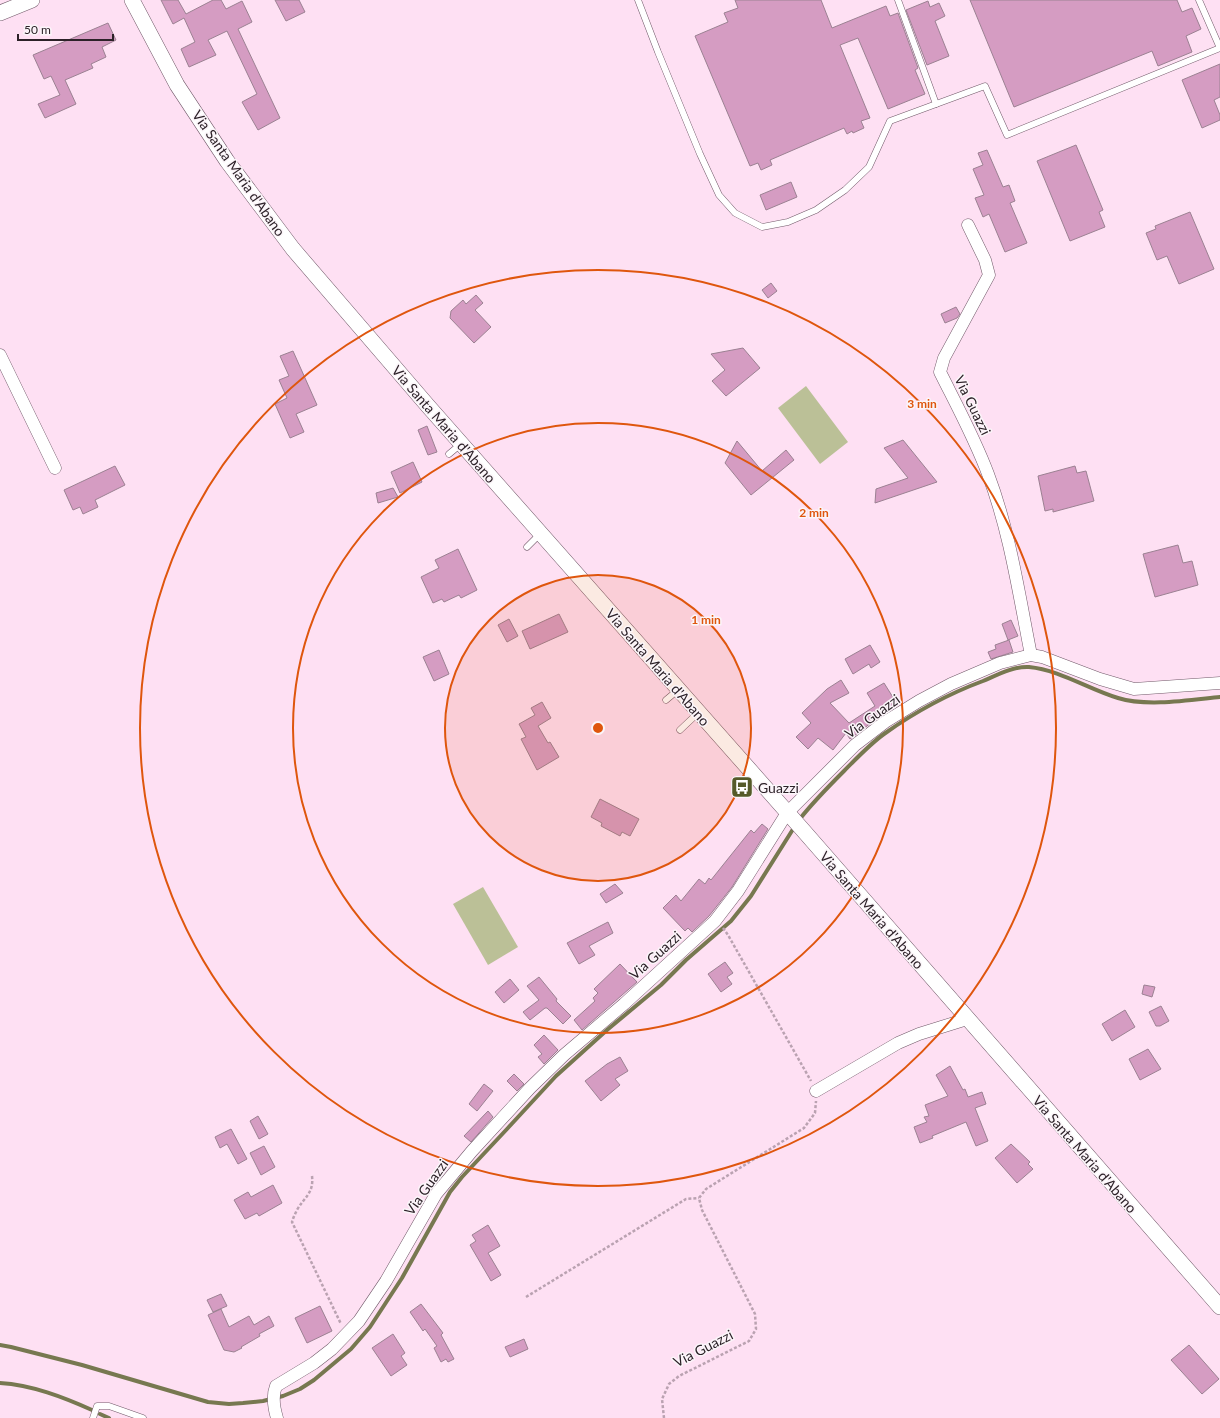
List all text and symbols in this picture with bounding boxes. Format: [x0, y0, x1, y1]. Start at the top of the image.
scale bar [18, 16, 113, 42]
text: 50 m [24, 22, 51, 37]
street label: Via Santa Maria d'Abano [189, 107, 289, 239]
street label: Via Santa Maria d'Abano [388, 362, 500, 486]
street label: Via Guazzi [951, 372, 995, 438]
text: 3 min [907, 396, 937, 411]
text: 2 min [799, 505, 829, 520]
street label: Via Santa Maria d'Abano [602, 605, 714, 729]
text: 1 min [691, 612, 721, 627]
street label: Via Guazzi [841, 690, 903, 742]
centre of rings [591, 721, 605, 735]
bus stop icon: Guazzi [729, 774, 755, 800]
place label: Guazzi [758, 779, 799, 796]
street label: Via Santa Maria d'Abano [816, 848, 928, 972]
street label: Via Guazzi [625, 927, 685, 983]
street label: Via Santa Maria d'Abano [1029, 1092, 1141, 1216]
street label: Via Guazzi [401, 1156, 451, 1218]
street label: Via Guazzi [671, 1326, 735, 1370]

